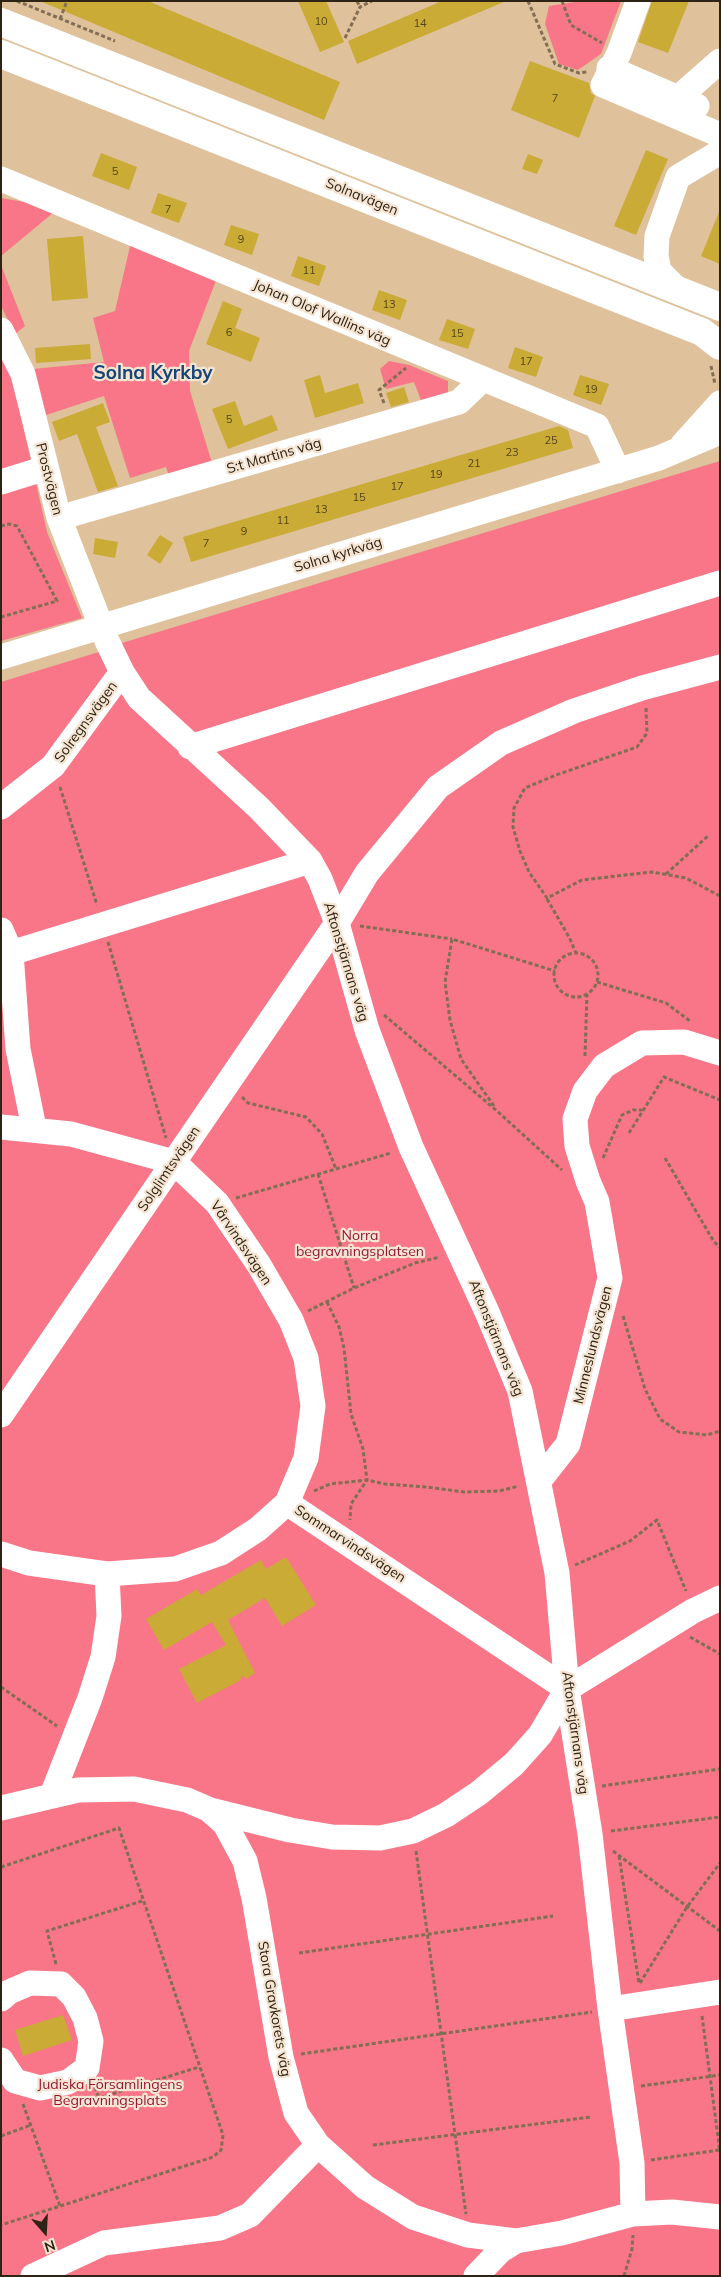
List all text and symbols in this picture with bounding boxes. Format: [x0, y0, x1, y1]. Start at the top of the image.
house number: 10 [314, 15, 328, 29]
house number: 14 [413, 17, 427, 31]
house number: 7 [552, 92, 558, 106]
house number: 5 [112, 165, 118, 179]
street label: Solnavägen [323, 175, 401, 219]
house number: 7 [165, 203, 171, 217]
house number: 9 [238, 233, 244, 247]
house number: 11 [302, 264, 316, 278]
street label: Johan Olof Wallins väg [251, 276, 393, 350]
house number: 13 [382, 298, 396, 312]
house number: 6 [226, 326, 232, 340]
house number: 15 [450, 327, 464, 341]
house number: 17 [519, 355, 533, 369]
district label: Solna Kyrkby [93, 362, 213, 384]
house number: 19 [584, 383, 598, 397]
house number: 5 [226, 413, 232, 427]
street label: S:t Martins väg [225, 434, 323, 478]
house number: 25 [544, 434, 558, 448]
street label: Prostvägen [32, 441, 66, 517]
house number: 23 [505, 446, 519, 460]
house number: 21 [467, 457, 481, 471]
house number: 19 [429, 468, 443, 482]
house number: 17 [390, 480, 404, 494]
house number: 15 [352, 491, 366, 505]
house number: 13 [314, 503, 328, 517]
house number: 11 [276, 514, 290, 528]
house number: 9 [241, 525, 247, 539]
street label: Solna kyrkväg [292, 534, 384, 576]
house number: 7 [203, 537, 209, 551]
street label: Solregnsvägen [51, 678, 121, 766]
street label: Aftonstjärnans väg [320, 900, 372, 1024]
street label: Solglimtsvägen [134, 1123, 204, 1215]
street label: Vårvindsvägen [207, 1198, 275, 1288]
park label: Norra begravningsplatsen [296, 1228, 424, 1260]
street label: Aftonstjärnans väg [465, 1277, 527, 1399]
street label: Minneslundsvägen [570, 1284, 616, 1406]
street label: Sommarvindsvägen [291, 1502, 409, 1586]
street label: Aftonstjärnans väg [558, 1670, 592, 1796]
street label: Stora Gravkorets väg [254, 1940, 294, 2078]
park label: Judiska Församlingens Begravningsplats [38, 2077, 182, 2110]
north arrow [20, 2207, 70, 2257]
text: N [42, 2236, 58, 2256]

